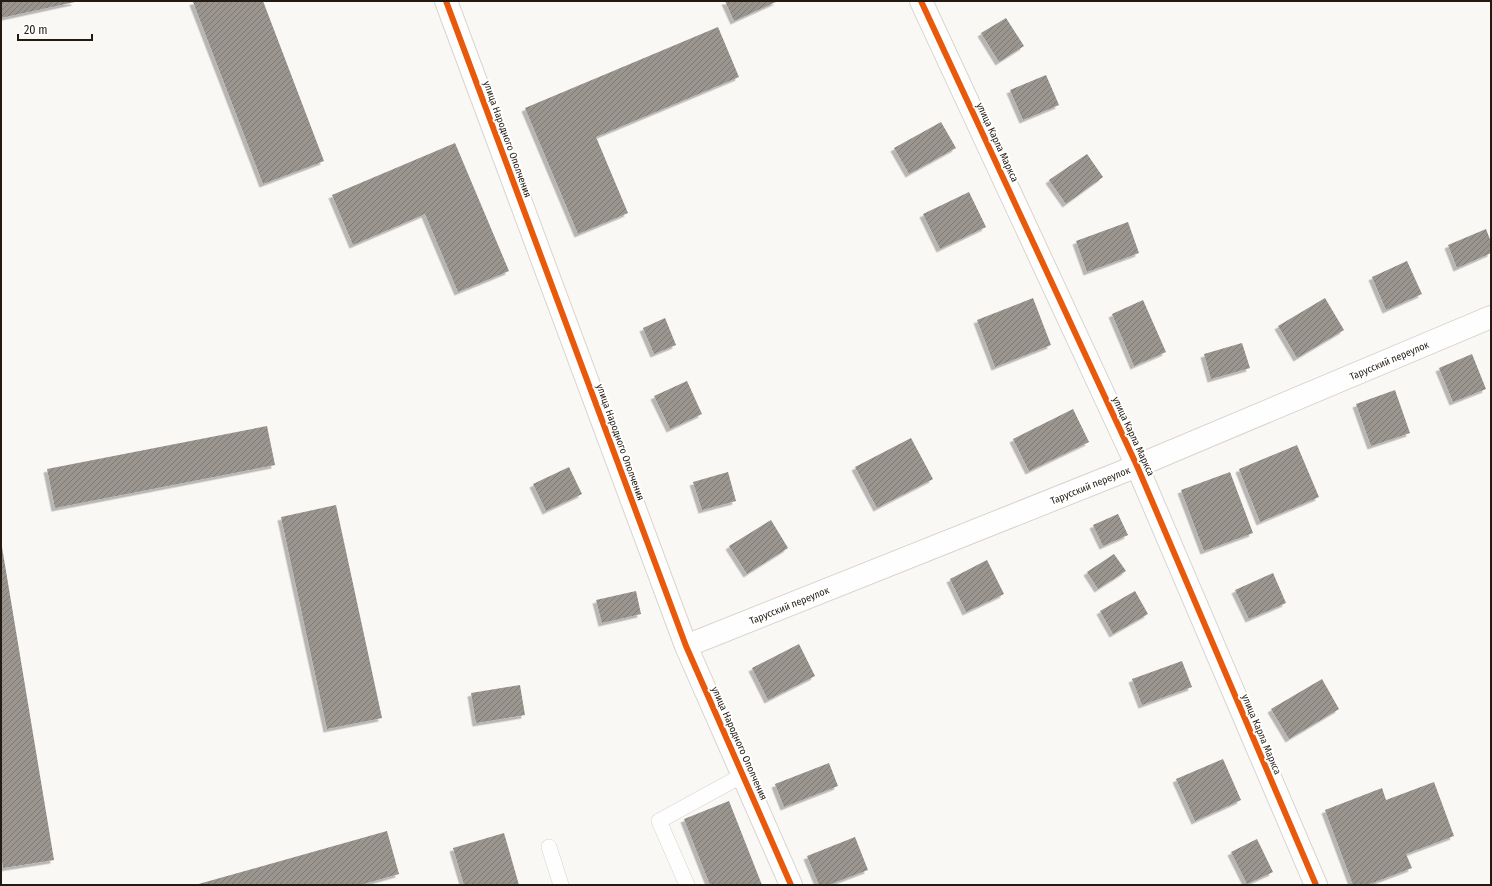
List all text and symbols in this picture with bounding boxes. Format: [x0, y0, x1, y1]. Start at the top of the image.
scale bar [18, 16, 92, 42]
text: 20 m [24, 23, 48, 37]
street label: улица Народного Ополчения [480, 79, 534, 199]
street label: улица Карла Маркса [973, 101, 1021, 184]
street label: Тарусский переулок [1348, 339, 1431, 383]
street label: улица Народного Ополчения [593, 382, 647, 502]
street label: улица Карла Маркса [1109, 395, 1157, 478]
street label: Тарусский переулок [1049, 464, 1132, 507]
street label: Тарусский переулок [748, 584, 831, 627]
street label: улица Народного Ополчения [709, 685, 770, 802]
street label: улица Карла Маркса [1239, 692, 1283, 776]

